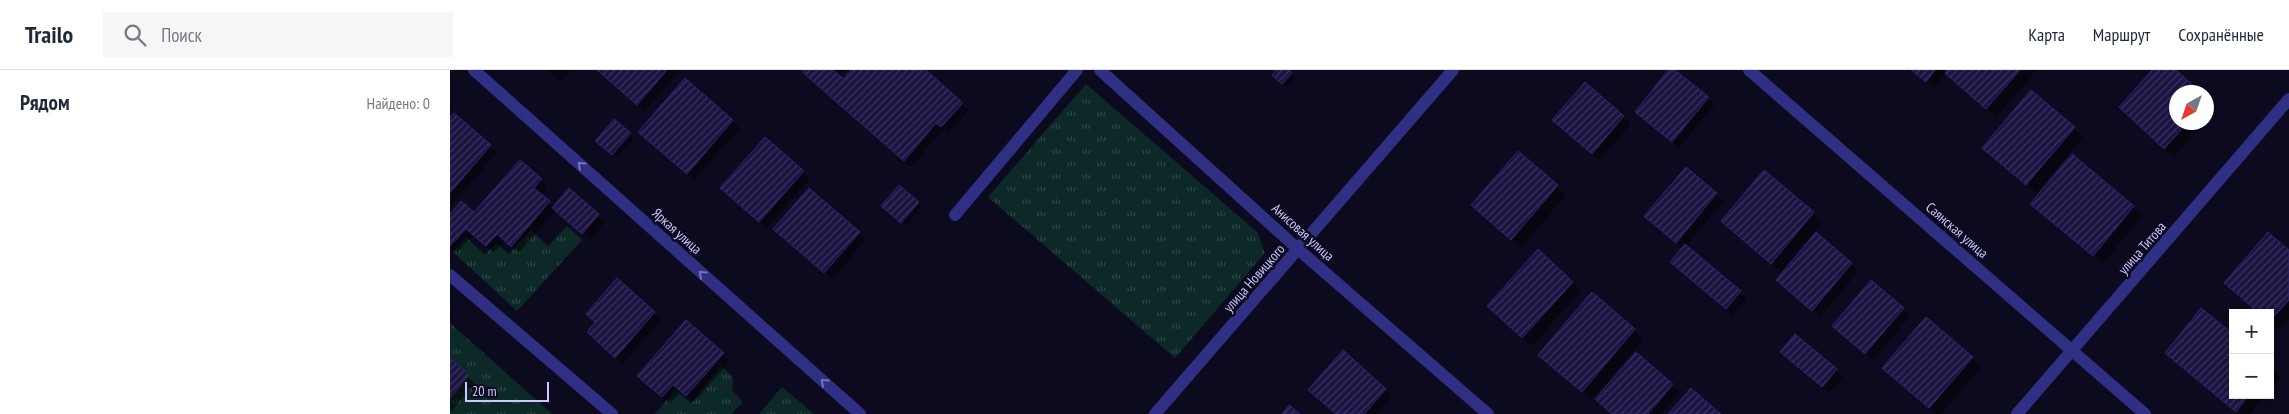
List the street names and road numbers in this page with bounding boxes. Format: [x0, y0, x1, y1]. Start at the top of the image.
street label: Саянская улица [1922, 198, 1992, 262]
street label: Анисовая улица [1268, 199, 1338, 265]
street label: Яркая улица [648, 204, 706, 258]
street label: улица Титова [2114, 218, 2170, 278]
street label: улица Новицкого [1219, 240, 1289, 316]

